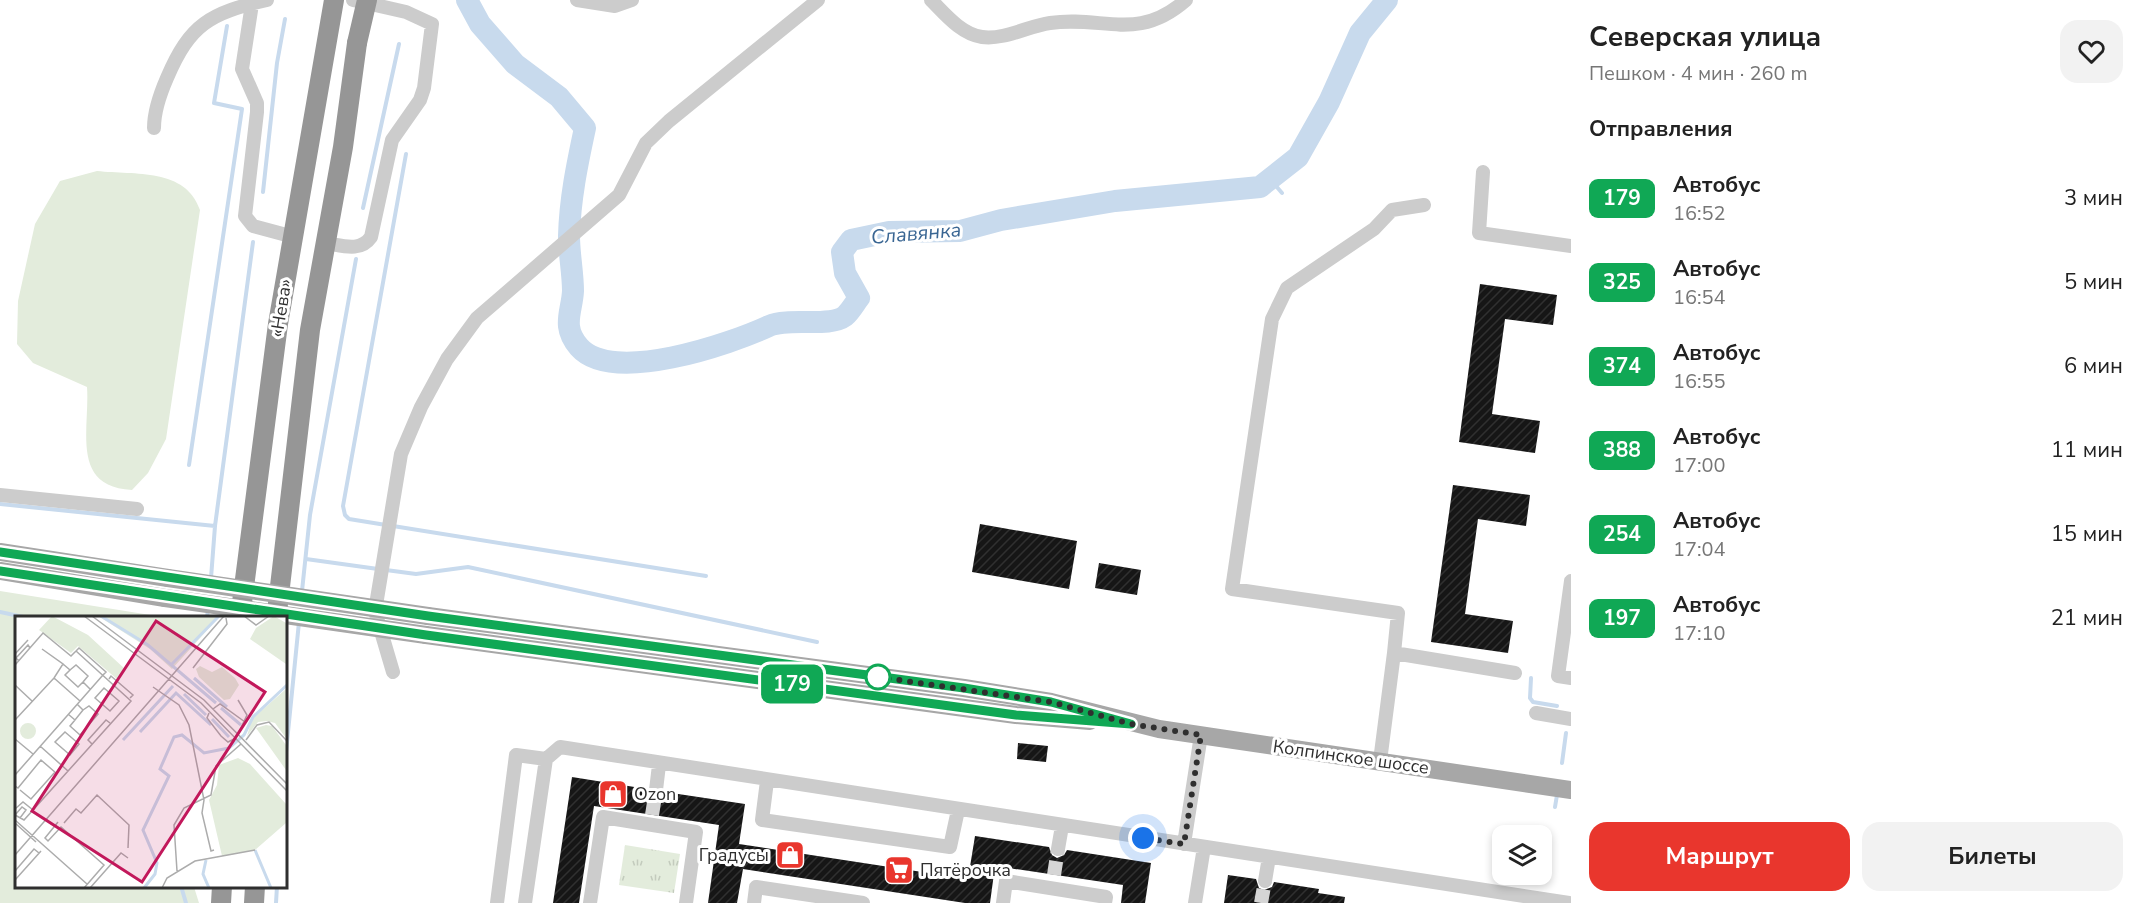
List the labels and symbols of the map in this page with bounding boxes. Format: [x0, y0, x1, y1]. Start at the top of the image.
water label: Славянка [870, 216, 962, 251]
street label: «Нева» [265, 277, 297, 339]
inset map [15, 616, 286, 888]
line badge: 179 [758, 664, 826, 704]
unlabelled marker [865, 664, 891, 690]
street label: Колпинское шоссе [1271, 734, 1431, 780]
shop icon: Ozon [597, 778, 629, 810]
place label: Ozon [634, 782, 676, 806]
your location [1128, 823, 1158, 853]
shop icon: Градусы [774, 839, 806, 871]
place label: Градусы [699, 843, 769, 867]
supermarket icon: Пятёрочка [883, 854, 915, 886]
place label: Пятёрочка [920, 858, 1011, 882]

